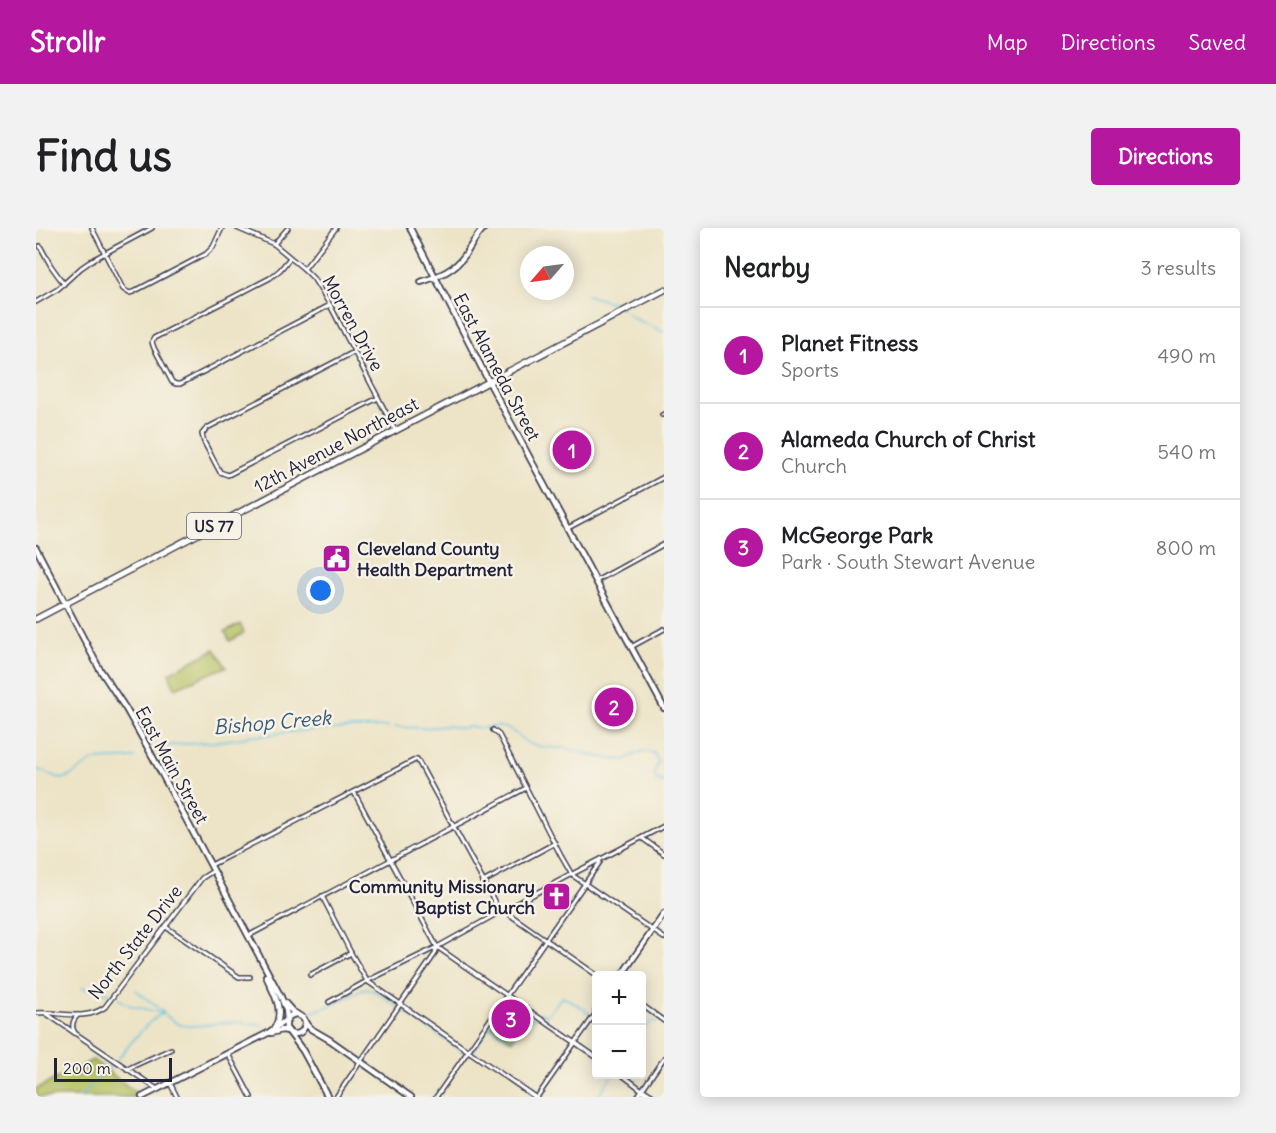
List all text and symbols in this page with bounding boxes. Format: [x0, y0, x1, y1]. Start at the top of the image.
text: Strollr [30, 24, 105, 60]
text: Map [987, 29, 1028, 56]
text: Directions [1061, 29, 1155, 56]
text: Saved [1188, 29, 1246, 56]
button: Directions [1091, 128, 1240, 185]
text: Find us [36, 130, 172, 182]
north arrow [520, 246, 574, 300]
text: Nearby [724, 251, 810, 284]
text: 3 results [1140, 255, 1216, 280]
street label: Morren Drive [317, 271, 389, 375]
street label: East Alameda Street [448, 289, 546, 445]
text: Planet Fitness [781, 329, 918, 357]
text: 1 [740, 343, 747, 368]
text: 490 m [1157, 343, 1216, 368]
text: Sports [781, 357, 839, 382]
street label: 12th Avenue Northeast [250, 392, 422, 498]
text: Alameda Church of Christ [781, 425, 1035, 453]
pin: 1 [552, 428, 592, 472]
text: 2 [738, 439, 749, 464]
text: 540 m [1157, 439, 1216, 464]
text: Church [781, 453, 847, 478]
road number: US 77 [187, 513, 241, 539]
text: McGeorge Park [781, 521, 933, 549]
text: 3 [738, 535, 749, 560]
text: 800 m [1156, 535, 1216, 560]
place label: Cleveland County Health Department [357, 537, 514, 581]
public building icon: Cleveland County Health Department [320, 542, 352, 574]
text: Park · South Stewart Avenue [781, 549, 1035, 574]
your location [306, 576, 335, 605]
pin: 2 [594, 684, 634, 730]
street label: East Main Street [130, 702, 214, 828]
water label: Bishop Creek [212, 704, 334, 740]
place label: Community Missionary Baptist Church [349, 875, 536, 919]
street label: North State Drive [83, 880, 187, 1004]
church icon: Community Missionary Baptist Church [540, 880, 572, 912]
map controls [592, 971, 646, 1079]
button: + [592, 971, 646, 1025]
pin: 3 [492, 996, 530, 1042]
button: − [592, 1025, 646, 1079]
scale bar [54, 1055, 172, 1082]
text: 200 m [63, 1058, 111, 1078]

